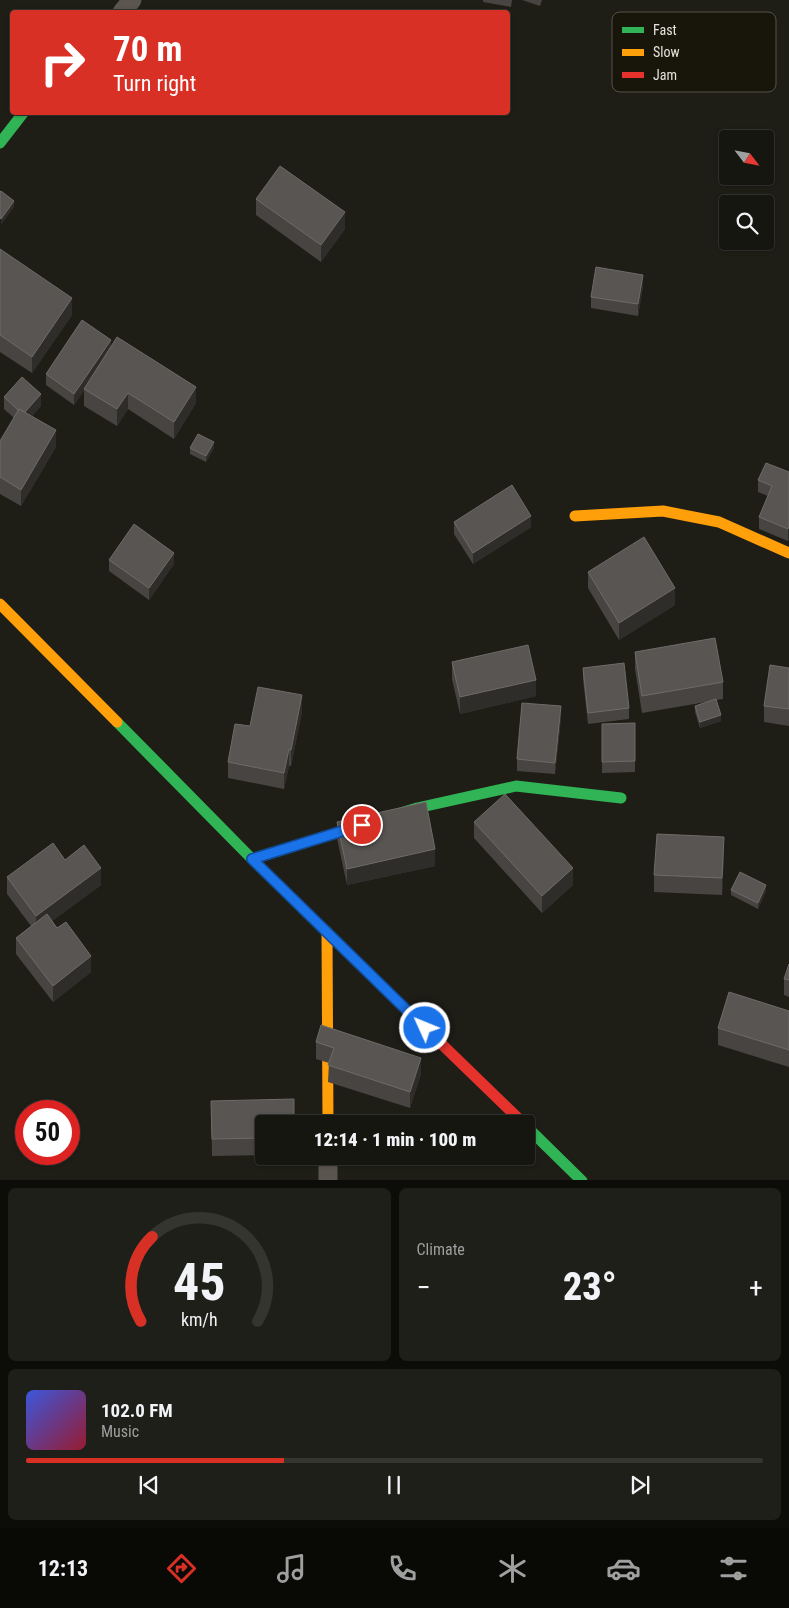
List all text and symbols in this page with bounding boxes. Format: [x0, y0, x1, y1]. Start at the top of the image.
legend [612, 12, 776, 92]
text: Fast [653, 22, 677, 38]
text: 70 m [113, 29, 182, 70]
icon: right [30, 30, 95, 95]
text: Slow [653, 44, 680, 60]
text: Jam [653, 67, 677, 83]
text: Turn right [113, 71, 196, 96]
north arrow [719, 130, 774, 185]
map controls [719, 130, 774, 250]
button: search [719, 195, 774, 250]
pin [341, 804, 383, 846]
icon: arrive [348, 811, 376, 839]
position arrow [398, 1001, 450, 1053]
speed limit sign: 50 [15, 1100, 80, 1165]
text: 12:14 · 1 min · 100 m [314, 1128, 476, 1151]
text: Climate [417, 1240, 465, 1259]
text: 45 [173, 1252, 226, 1313]
text: 23° [563, 1265, 617, 1309]
text: − [417, 1271, 431, 1304]
text: + [749, 1271, 763, 1304]
text: km/h [181, 1309, 218, 1330]
text: 102.0 FM [101, 1399, 173, 1422]
text: Music [101, 1422, 139, 1441]
icon: previous [135, 1471, 163, 1499]
icon: pause [380, 1471, 408, 1499]
icon: next [626, 1471, 654, 1499]
icon: directions [164, 1551, 199, 1586]
icon: music [274, 1551, 309, 1586]
icon: phone [385, 1551, 420, 1586]
icon: climate [495, 1551, 530, 1586]
icon: car [606, 1551, 641, 1586]
icon: filters [716, 1551, 751, 1586]
text: 12:13 [38, 1556, 88, 1581]

